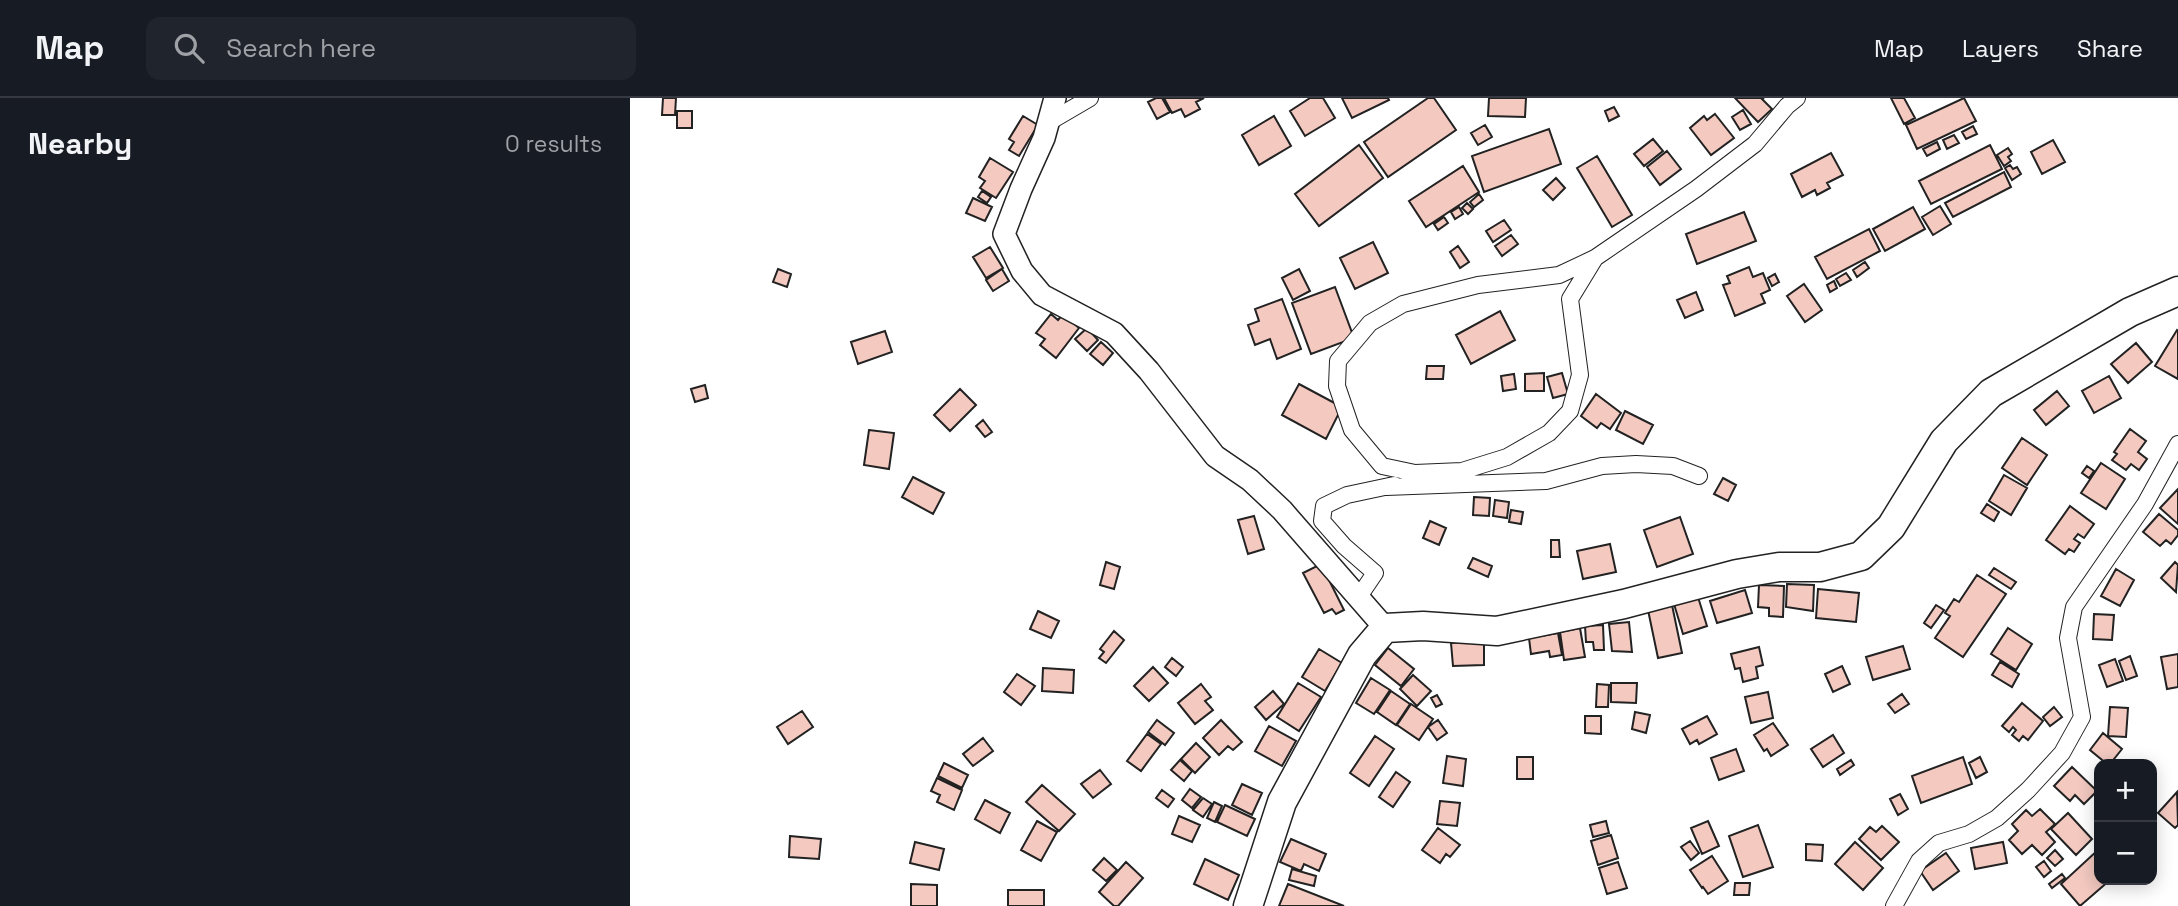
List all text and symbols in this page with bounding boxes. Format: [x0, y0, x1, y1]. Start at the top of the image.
search box [146, 17, 636, 80]
text: Map [35, 27, 104, 69]
icon: search [170, 29, 208, 67]
text: Search here [226, 31, 376, 65]
text: Map [1874, 33, 1924, 64]
text: Layers [1962, 33, 2039, 64]
text: Share [2077, 33, 2143, 64]
text: Nearby [28, 124, 132, 163]
text: 0 results [505, 129, 602, 159]
map controls [2094, 759, 2157, 885]
button: + [2094, 759, 2157, 822]
button: − [2094, 822, 2157, 885]

